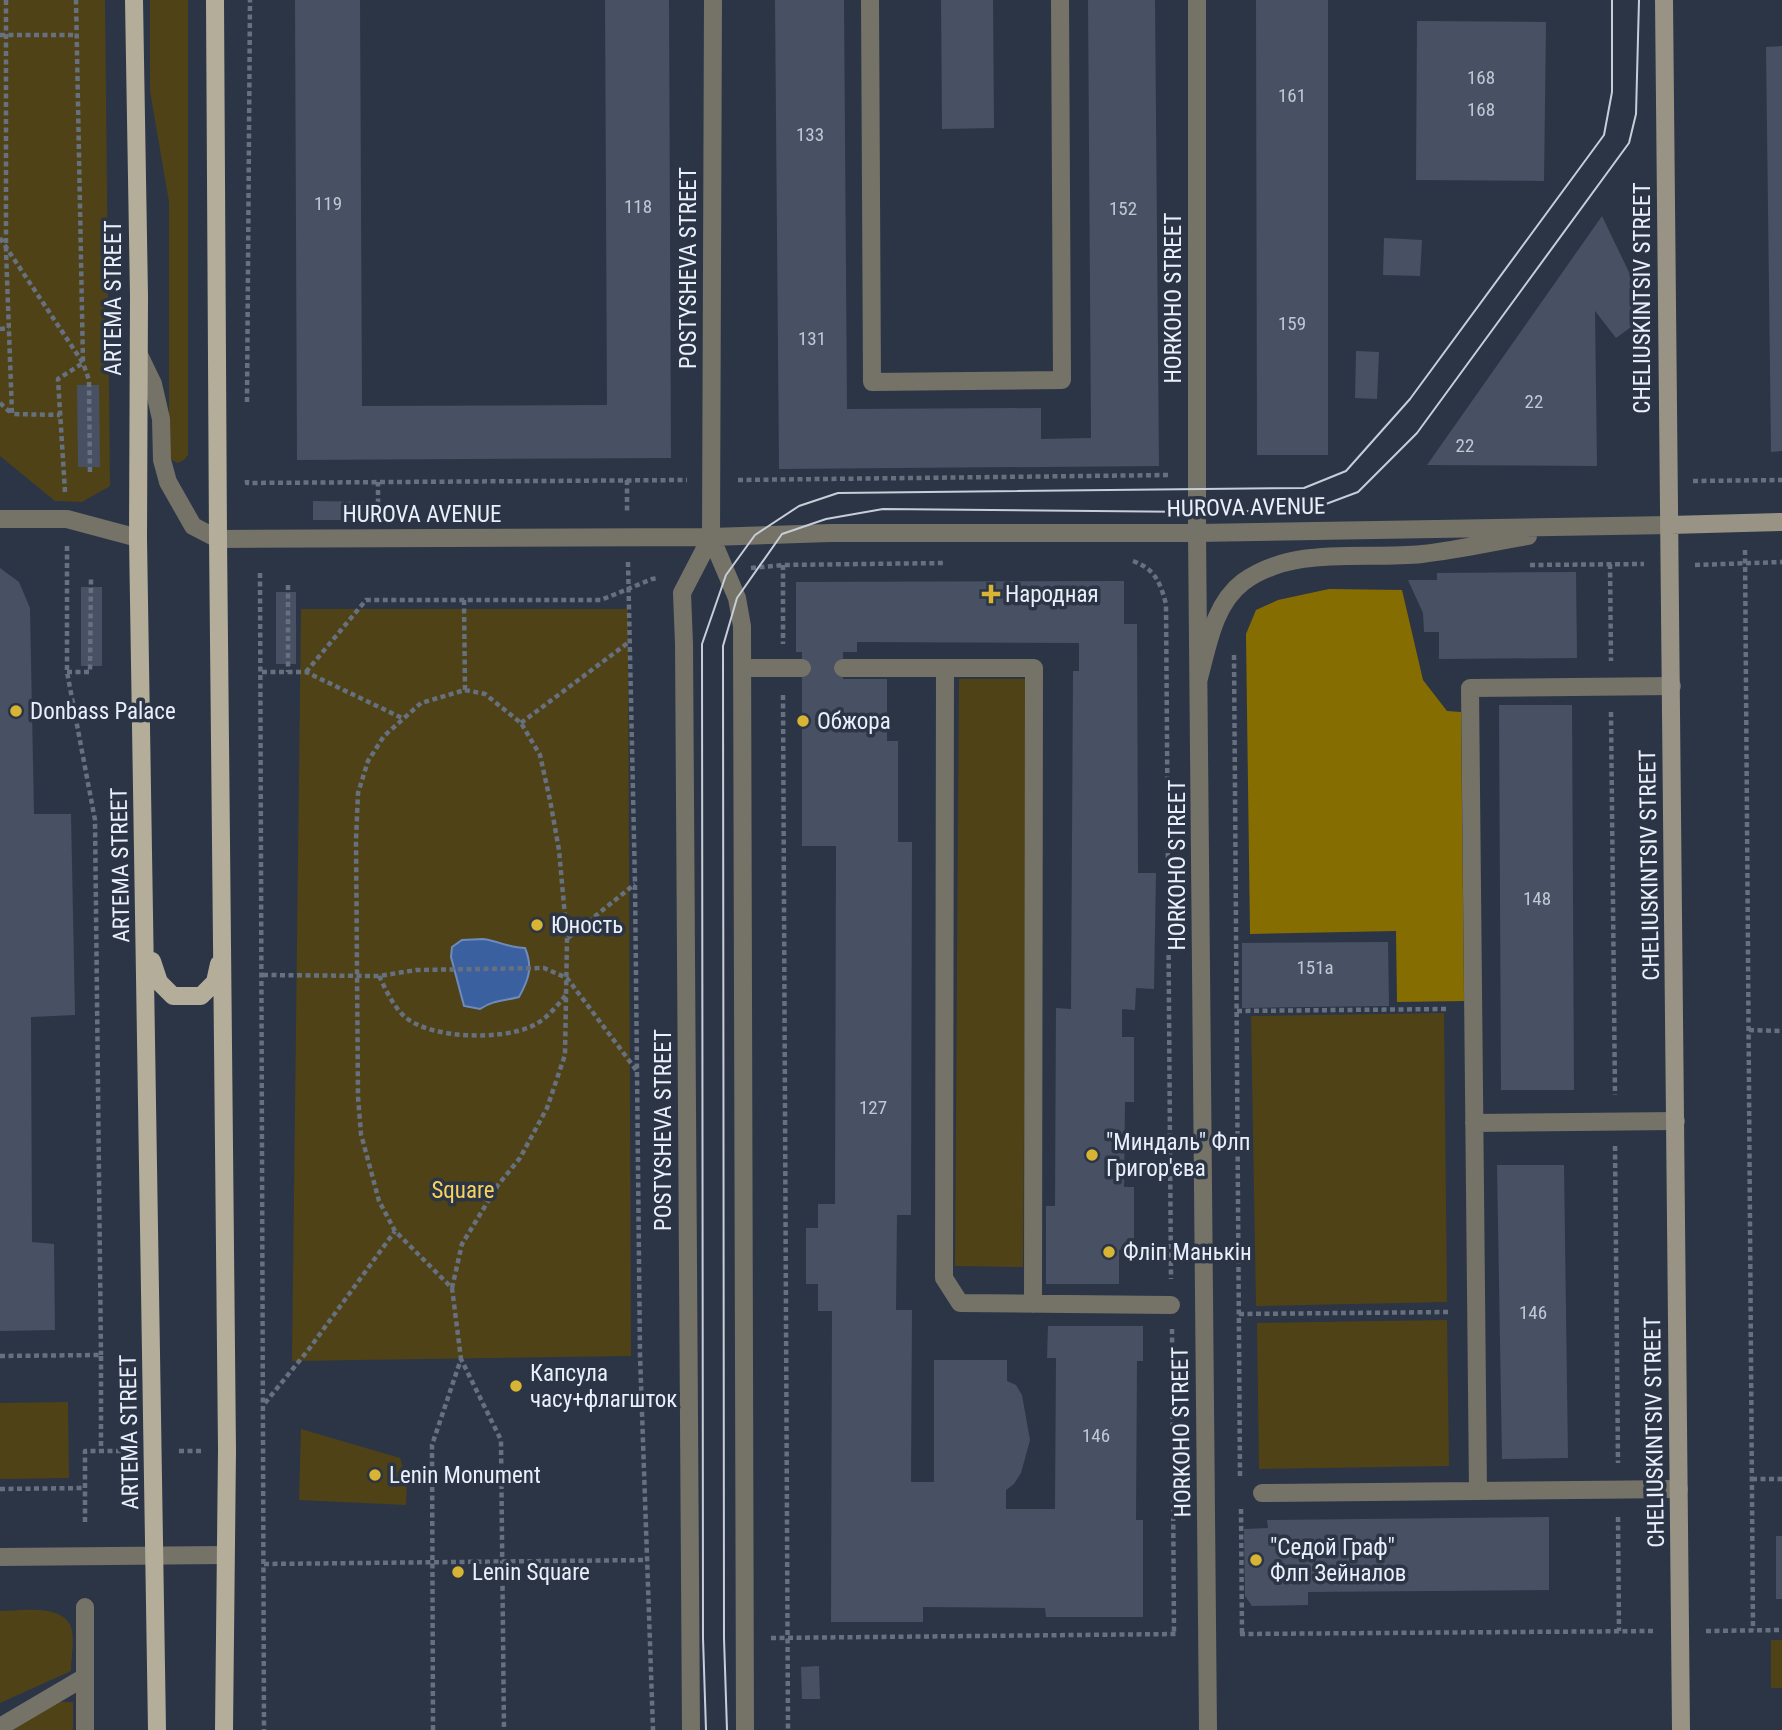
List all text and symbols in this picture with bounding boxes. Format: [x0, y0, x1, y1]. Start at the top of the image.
house number: 168 [1467, 66, 1495, 89]
house number: 161 [1278, 84, 1306, 107]
house number: 168 [1467, 98, 1495, 121]
house number: 133 [796, 123, 824, 146]
street label: POSTYSHEVA STREET [675, 167, 702, 369]
street label: CHELIUSKINTSIV STREET [1629, 182, 1656, 414]
house number: 119 [314, 192, 342, 215]
house number: 118 [624, 195, 652, 218]
house number: 152 [1109, 197, 1137, 220]
street label: HORKOHO STREET [1160, 213, 1187, 383]
street label: ARTEMA STREET [100, 220, 127, 376]
house number: 159 [1278, 312, 1306, 335]
house number: 131 [798, 327, 826, 350]
house number: 22 [1525, 390, 1543, 413]
house number: 22 [1456, 434, 1474, 457]
street label: HUROVA AVENUE [1166, 493, 1326, 522]
street label: HUROVA AVENUE [343, 501, 501, 528]
place label: Народная [1005, 581, 1099, 608]
marker: Народная [983, 586, 999, 602]
place label: Donbass Palace [30, 698, 176, 725]
marker: Donbass Palace [8, 703, 24, 719]
place label: Обжора [817, 708, 891, 735]
marker: Обжора [795, 713, 811, 729]
street label: CHELIUSKINTSIV STREET [1634, 749, 1665, 981]
street label: HORKOHO STREET [1164, 780, 1191, 950]
street label: ARTEMA STREET [106, 787, 135, 943]
house number: 148 [1523, 887, 1551, 910]
place label: Юность [551, 912, 623, 939]
marker: Юность [529, 917, 545, 933]
house number: 151а [1296, 956, 1334, 979]
street label: POSTYSHEVA STREET [650, 1029, 677, 1231]
house number: 127 [859, 1096, 887, 1119]
place label: "Миндаль" Флп Григор'єва [1106, 1129, 1250, 1182]
marker: "Миндаль" Флп Григор'єва [1084, 1147, 1100, 1163]
park label: Square [431, 1177, 495, 1204]
place label: Фліп Манькін [1123, 1239, 1252, 1266]
marker: Фліп Манькін [1101, 1244, 1117, 1260]
house number: 146 [1519, 1301, 1547, 1324]
street label: CHELIUSKINTSIV STREET [1639, 1316, 1670, 1548]
street label: HORKOHO STREET [1167, 1346, 1196, 1518]
street label: ARTEMA STREET [115, 1354, 144, 1510]
place label: Капсула часу+флагшток [530, 1360, 677, 1413]
marker: Капсула часу+флагшток [508, 1378, 524, 1394]
house number: 146 [1082, 1424, 1110, 1447]
place label: Lenin Monument [389, 1462, 541, 1489]
marker: Lenin Monument [367, 1467, 383, 1483]
place label: "Седой Граф" Флп Зейналов [1270, 1534, 1406, 1587]
marker: "Седой Граф" Флп Зейналов [1248, 1552, 1264, 1568]
place label: Lenin Square [472, 1559, 590, 1586]
marker: Lenin Square [450, 1564, 466, 1580]

